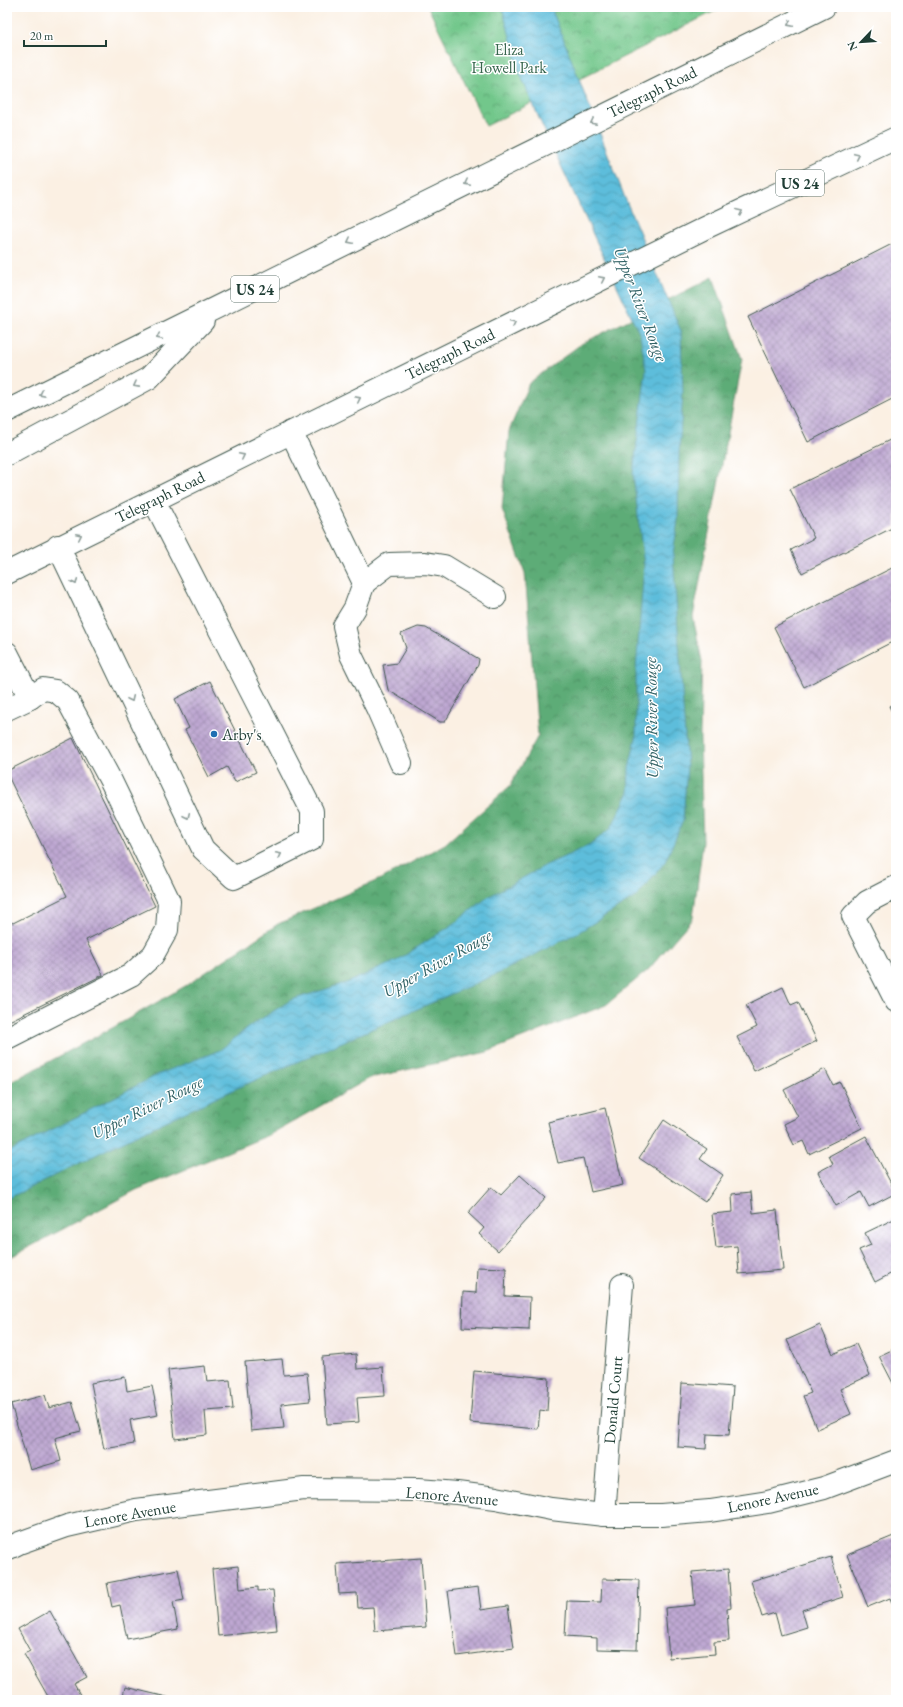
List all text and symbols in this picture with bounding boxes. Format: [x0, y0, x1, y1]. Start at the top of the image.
one-way arrow [786, 19, 794, 27]
scale bar [24, 22, 106, 48]
north arrow [841, 22, 881, 62]
text: 20 m [30, 28, 54, 44]
park label: Eliza Howell Park [471, 39, 547, 78]
text: N [844, 39, 860, 53]
street label: Telegraph Road [604, 61, 701, 123]
one-way arrow [589, 117, 597, 124]
one-way arrow [853, 153, 861, 161]
road number: US 24 [776, 170, 824, 196]
one-way arrow [463, 178, 471, 186]
one-way arrow [735, 209, 743, 217]
one-way arrow [347, 237, 355, 244]
water label: Upper River Rouge [609, 243, 673, 365]
road number: US 24 [231, 276, 279, 302]
one-way arrow [598, 276, 606, 284]
one-way arrow [508, 320, 516, 328]
street label: Telegraph Road [402, 323, 499, 385]
one-way arrow [156, 332, 163, 340]
one-way arrow [132, 380, 140, 388]
one-way arrow [39, 389, 46, 397]
one-way arrow [354, 396, 362, 404]
one-way arrow [237, 453, 245, 461]
street label: Telegraph Road [112, 466, 209, 528]
one-way arrow [75, 533, 83, 541]
one-way arrow [70, 577, 78, 585]
water label: Upper River Rouge [639, 657, 663, 779]
one-way arrow [126, 695, 134, 702]
place label: Arby's [221, 724, 262, 745]
marker: Arby's [209, 729, 219, 739]
one-way arrow [182, 812, 190, 820]
one-way arrow [275, 852, 283, 860]
water label: Upper River Rouge [379, 924, 496, 1002]
water label: Upper River Rouge [88, 1070, 207, 1143]
street label: Donald Court [599, 1355, 627, 1445]
street label: Lenore Avenue [726, 1478, 820, 1518]
street label: Lenore Avenue [405, 1482, 499, 1510]
street label: Lenore Avenue [83, 1496, 177, 1532]

